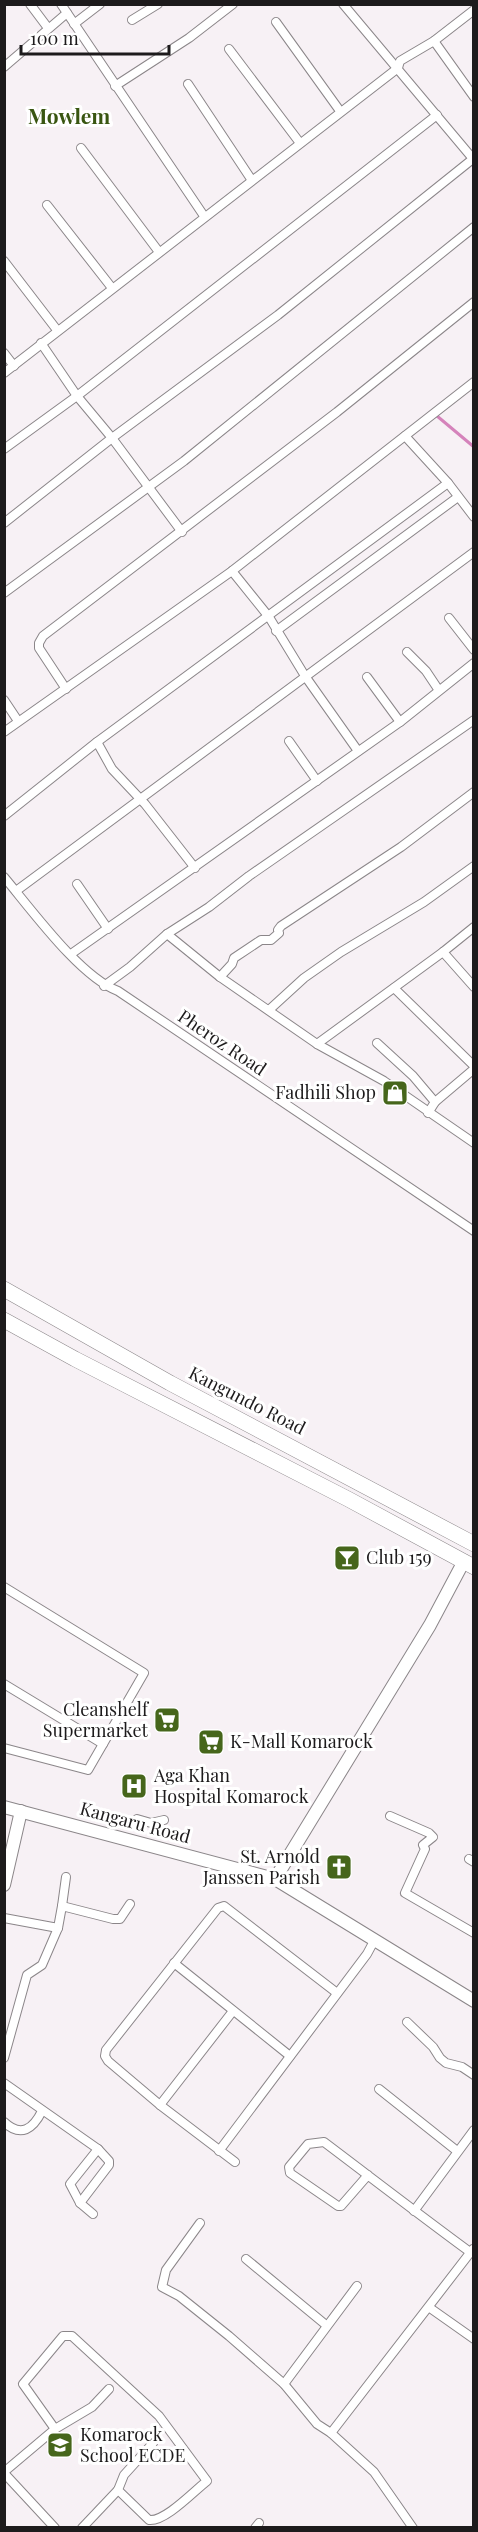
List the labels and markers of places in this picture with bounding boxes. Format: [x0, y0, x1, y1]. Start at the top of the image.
shop icon: Fadhili Shop [380, 1078, 410, 1108]
place label: Fadhili Shop [275, 1080, 376, 1104]
bar icon: Club 159 [332, 1543, 362, 1573]
place label: Club 159 [366, 1545, 432, 1569]
place label: Cleanshelf Supermarket [43, 1697, 150, 1742]
supermarket icon: Cleanshelf Supermarket [152, 1705, 182, 1735]
supermarket icon: K-Mall Komarock [196, 1727, 226, 1757]
place label: K-Mall Komarock [230, 1729, 373, 1753]
place label: Aga Khan Hospital Komarock [153, 1763, 309, 1808]
hospital icon: Aga Khan Hospital Komarock [119, 1771, 149, 1801]
place label: St. Arnold Janssen Parish [202, 1844, 321, 1889]
church icon: St. Arnold Janssen Parish [324, 1852, 354, 1882]
place label: Komarock School ECDE [80, 2422, 185, 2467]
school or university icon: Komarock School ECDE [45, 2430, 75, 2460]

